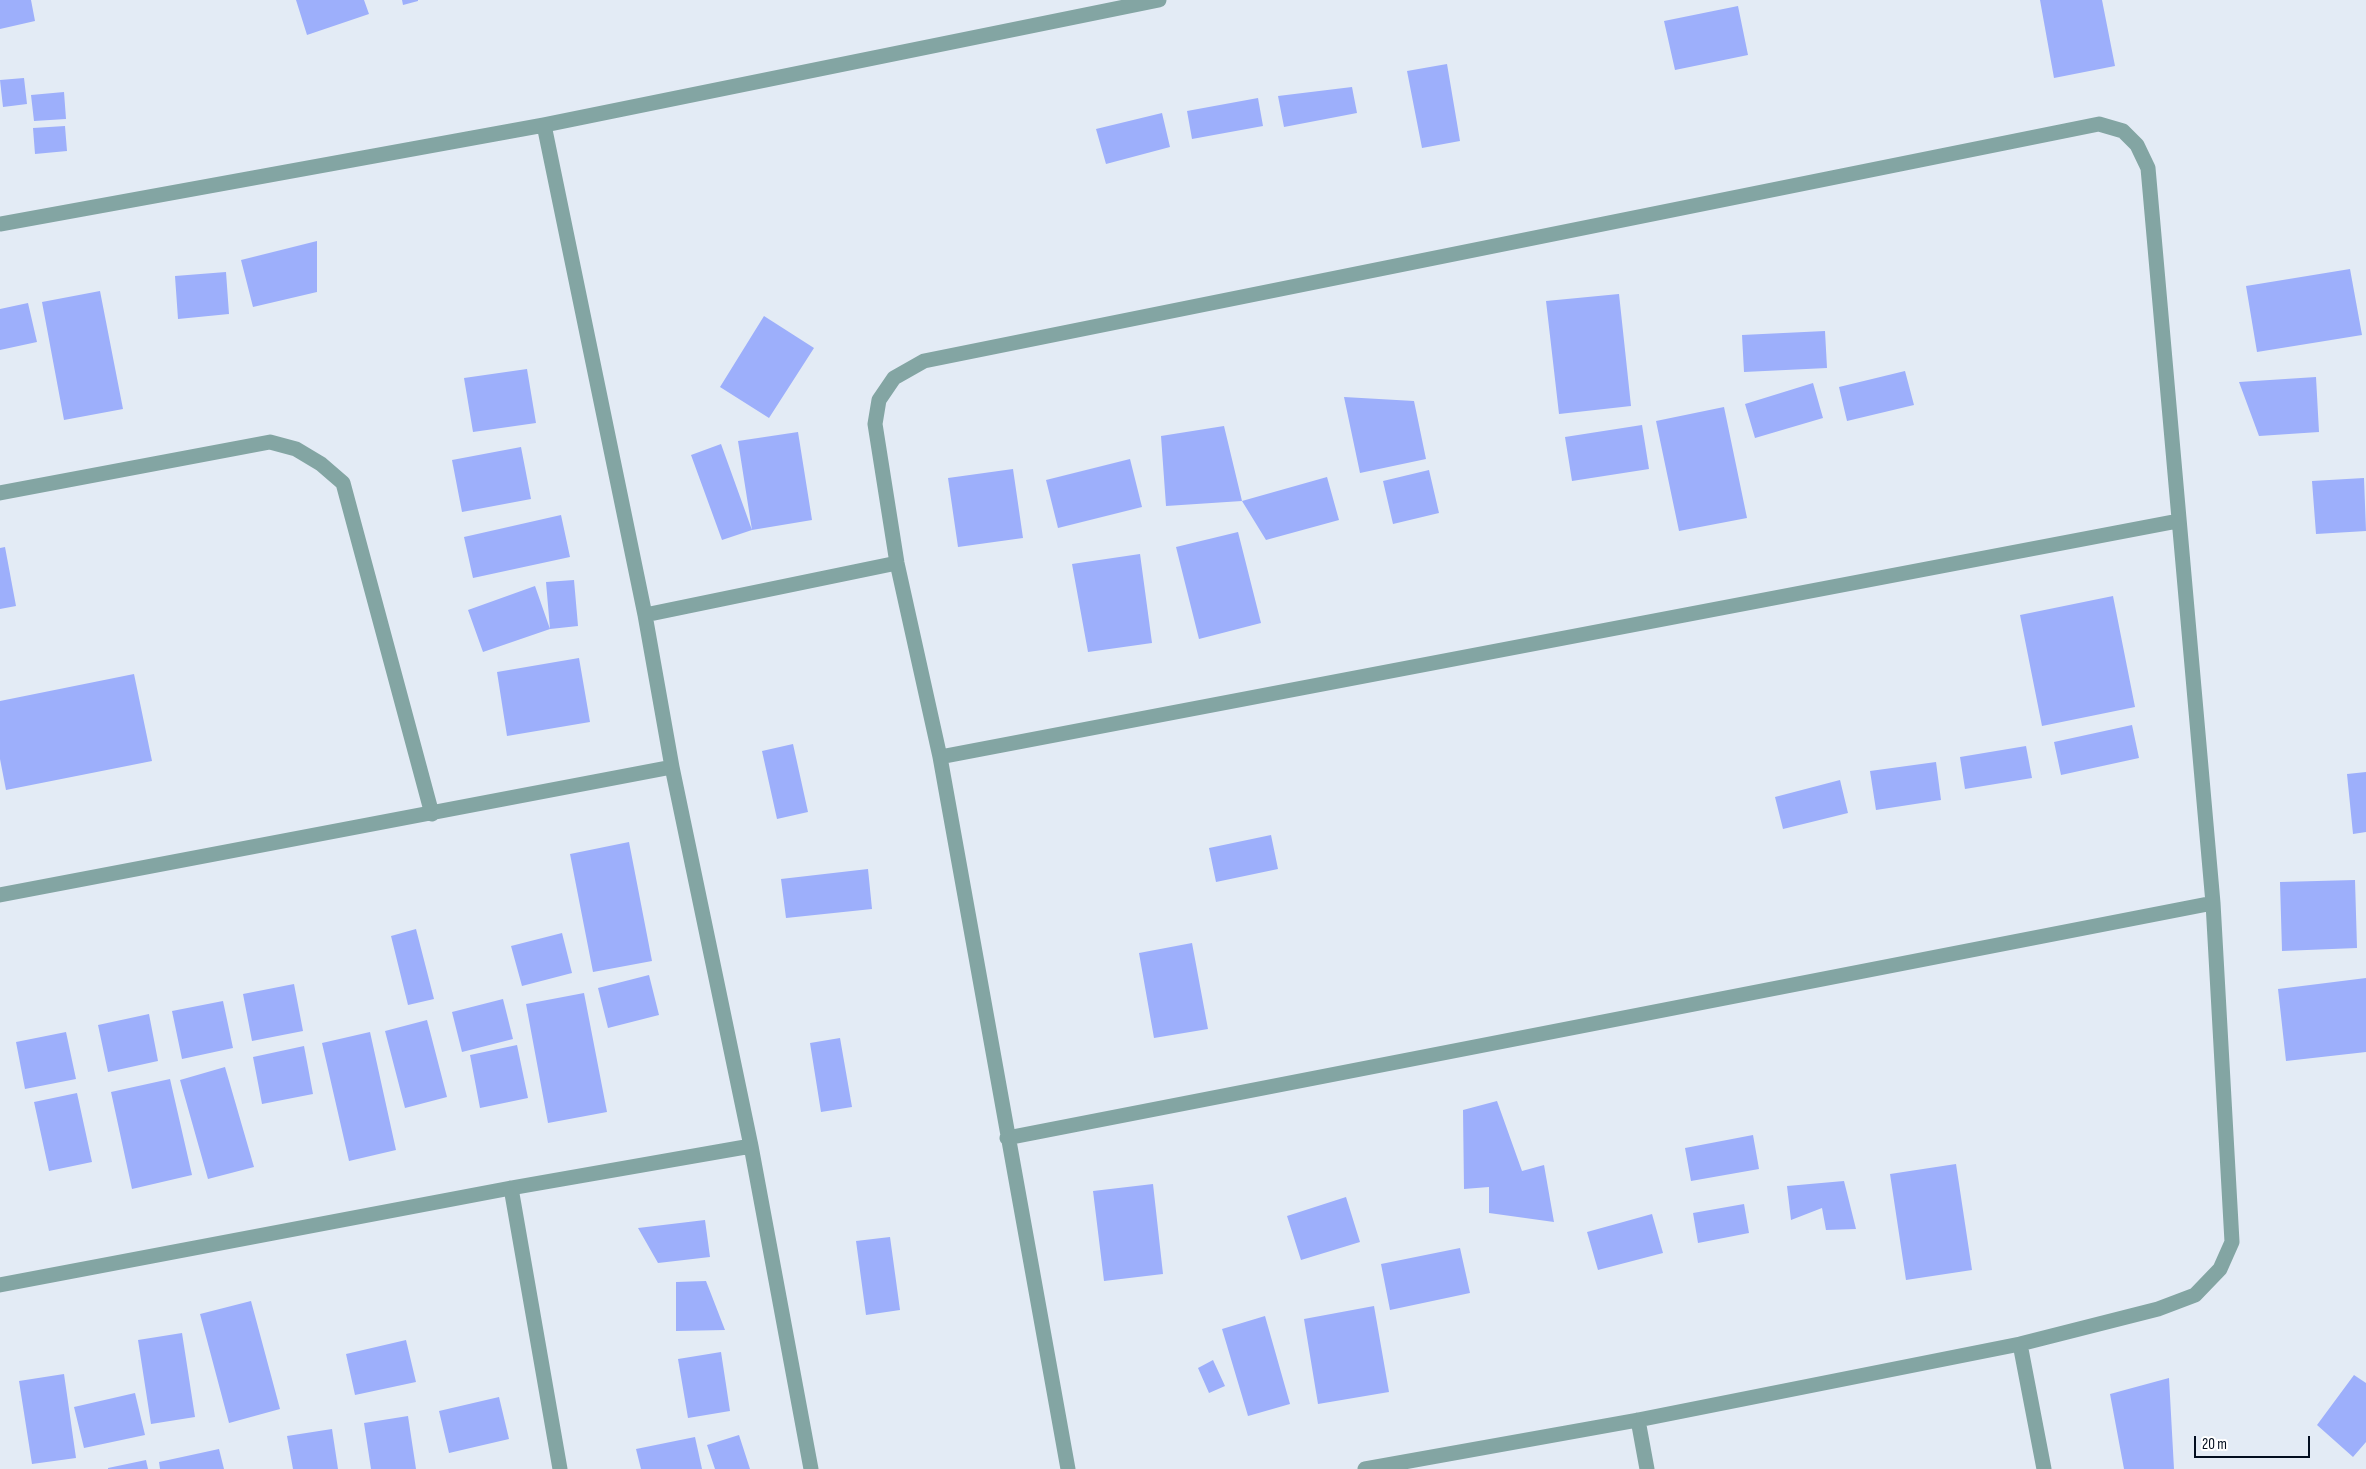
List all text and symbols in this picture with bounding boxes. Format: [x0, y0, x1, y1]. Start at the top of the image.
scale bar [2196, 1426, 2312, 1458]
text: 20 m [2202, 1435, 2227, 1454]

